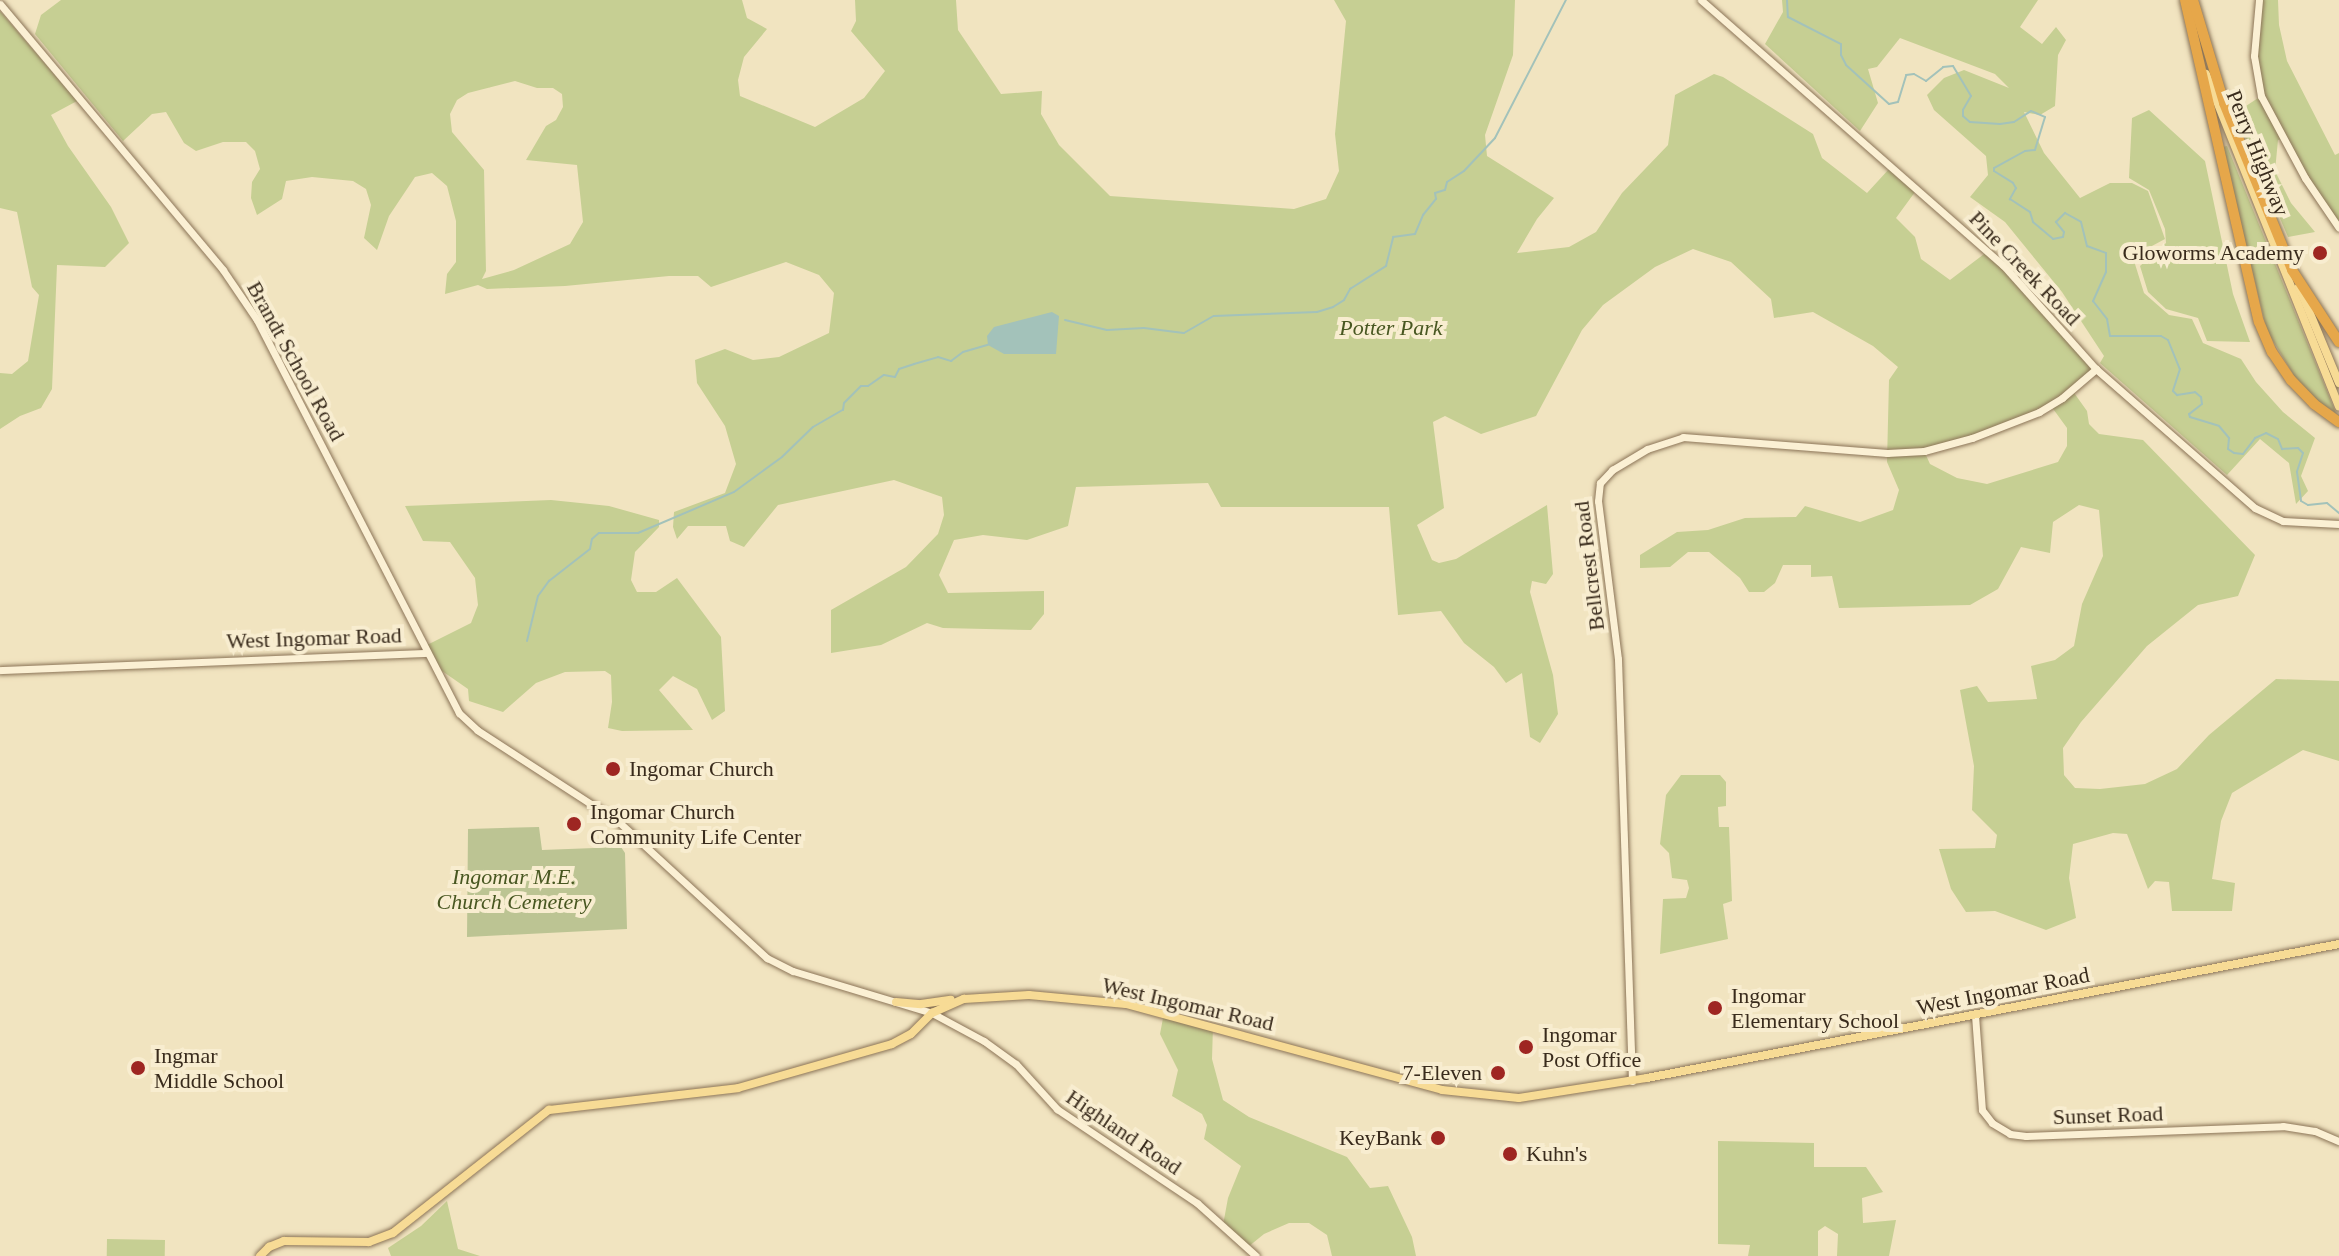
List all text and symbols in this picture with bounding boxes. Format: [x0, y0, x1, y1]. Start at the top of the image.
street label: Perry Highway [2221, 86, 2295, 220]
street label: Pine Creek Road [1964, 205, 2086, 331]
place label: Gloworms Academy [2121, 240, 2304, 266]
marker: Gloworms Academy [2311, 244, 2329, 262]
street label: Brandt School Road [241, 277, 351, 445]
park label: Potter Park [1339, 315, 1443, 341]
street label: Bellcrest Road [1568, 500, 1610, 632]
street label: West Ingomar Road [226, 622, 402, 654]
place label: Ingomar Church [629, 756, 774, 782]
marker: Ingomar Church [604, 760, 622, 778]
place label: Ingomar Church Community Life Center [590, 798, 801, 850]
marker: Ingomar Church Community Life Center [565, 815, 583, 833]
park label: Ingomar M.E. Church Cemetery [437, 863, 591, 914]
street label: West Ingomar Road [1914, 961, 2092, 1021]
street label: West Ingomar Road [1100, 971, 1276, 1037]
place label: Ingomar Elementary School [1731, 982, 1899, 1034]
marker: Ingomar Elementary School [1706, 999, 1724, 1017]
place label: Ingomar Post Office [1542, 1021, 1641, 1072]
marker: Ingomar Post Office [1517, 1038, 1535, 1056]
place label: Ingmar Middle School [154, 1042, 284, 1094]
marker: Ingmar Middle School [129, 1059, 147, 1077]
place label: 7-Eleven [1403, 1060, 1482, 1086]
marker: 7-Eleven [1489, 1064, 1507, 1082]
street label: Highland Road [1061, 1084, 1187, 1180]
street label: Sunset Road [2052, 1100, 2164, 1130]
place label: KeyBank [1339, 1125, 1422, 1151]
marker: KeyBank [1429, 1129, 1447, 1147]
place label: Kuhn's [1526, 1141, 1587, 1167]
marker: Kuhn's [1501, 1145, 1519, 1163]

